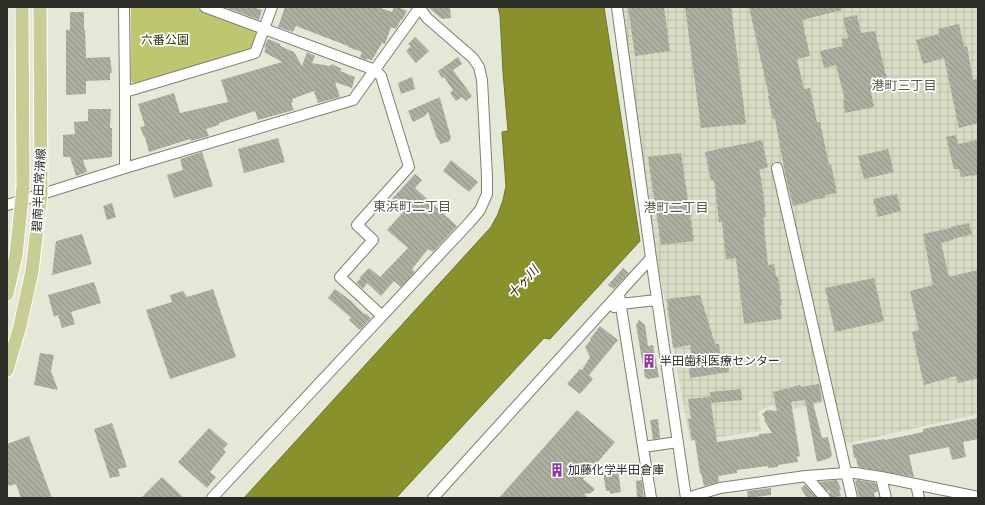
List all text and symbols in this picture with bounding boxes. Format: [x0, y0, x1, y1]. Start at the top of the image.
park label: 六番公園 [141, 33, 189, 47]
district label: 港町三丁目 [871, 78, 937, 93]
street label: 碧南半田常滑線 [30, 148, 48, 232]
district label: 東浜町二丁目 [373, 199, 451, 214]
district label: 港町二丁目 [643, 200, 709, 215]
water label: 十ヶ川 [504, 261, 543, 302]
building icon: 半田歯科医療センター [641, 353, 657, 369]
place label: 半田歯科医療センター [660, 354, 780, 368]
building icon: 加藤化学半田倉庫 [549, 462, 565, 478]
place label: 加藤化学半田倉庫 [568, 463, 664, 477]

